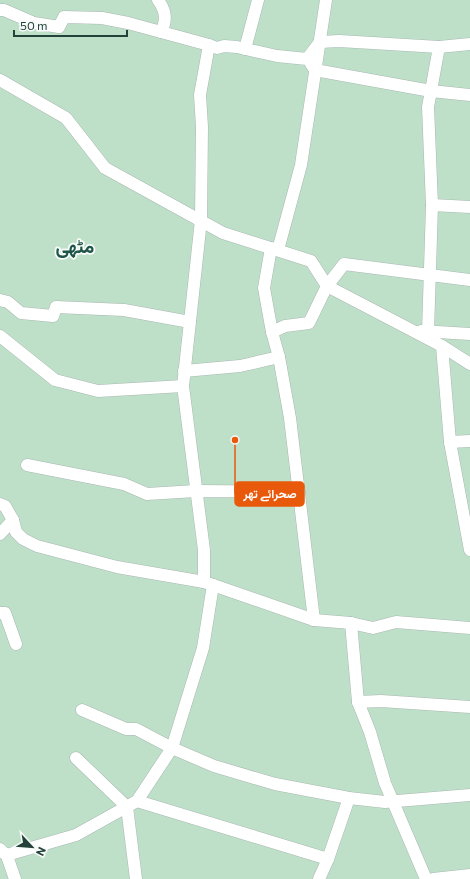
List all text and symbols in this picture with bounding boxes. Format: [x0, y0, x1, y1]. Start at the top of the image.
scale bar [14, 12, 127, 38]
text: 50 m [20, 18, 48, 32]
district label: مٹھی [56, 234, 94, 258]
callout: صحرائے تھر [235, 482, 304, 506]
text: صحرائے تھر [242, 486, 297, 502]
north arrow [12, 827, 52, 867]
text: N [34, 845, 49, 858]

